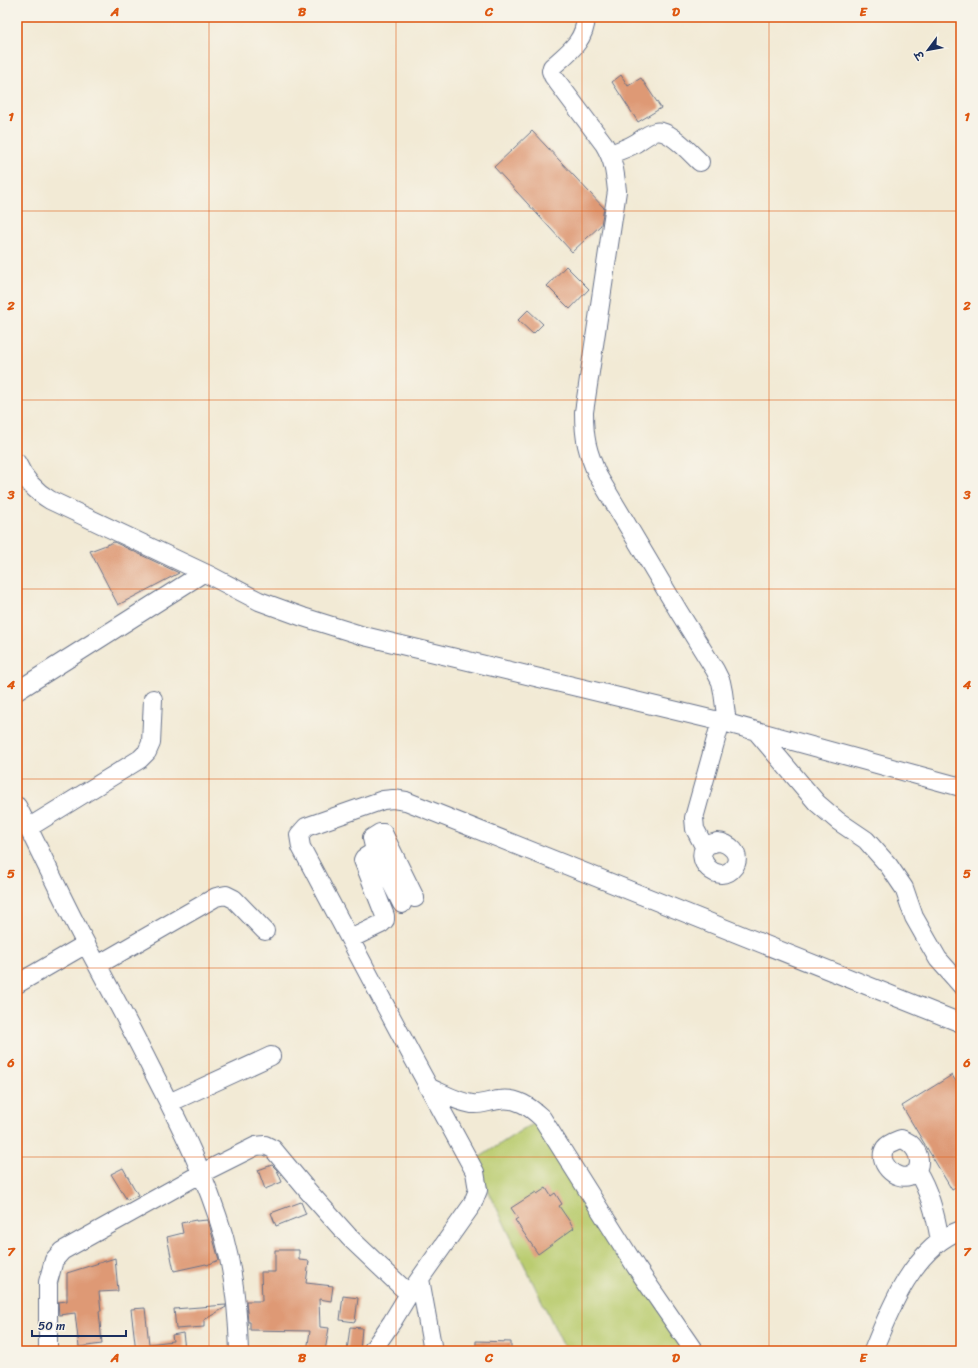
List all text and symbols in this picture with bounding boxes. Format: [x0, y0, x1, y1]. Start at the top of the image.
text: A [110, 0, 119, 23]
text: B [298, 0, 307, 23]
text: C [484, 0, 494, 23]
text: D [672, 0, 680, 23]
text: E [859, 0, 868, 23]
north arrow [908, 30, 948, 70]
text: उ [909, 45, 930, 64]
text: 1 [8, 105, 14, 128]
text: 1 [964, 105, 970, 128]
text: 2 [6, 294, 15, 317]
text: 2 [962, 294, 971, 317]
text: 3 [6, 483, 15, 506]
text: 3 [962, 483, 971, 506]
text: 4 [6, 673, 16, 696]
text: 4 [962, 673, 972, 696]
text: 5 [7, 862, 15, 885]
text: 5 [963, 862, 971, 885]
text: 6 [6, 1051, 15, 1074]
text: 6 [962, 1051, 971, 1074]
text: 7 [7, 1240, 16, 1263]
text: 7 [963, 1240, 972, 1263]
scale bar [32, 1312, 126, 1338]
text: 50 m [38, 1315, 65, 1337]
text: A [110, 1346, 119, 1368]
text: B [298, 1346, 307, 1368]
text: C [484, 1346, 494, 1368]
text: D [672, 1346, 680, 1368]
text: E [859, 1346, 868, 1368]

